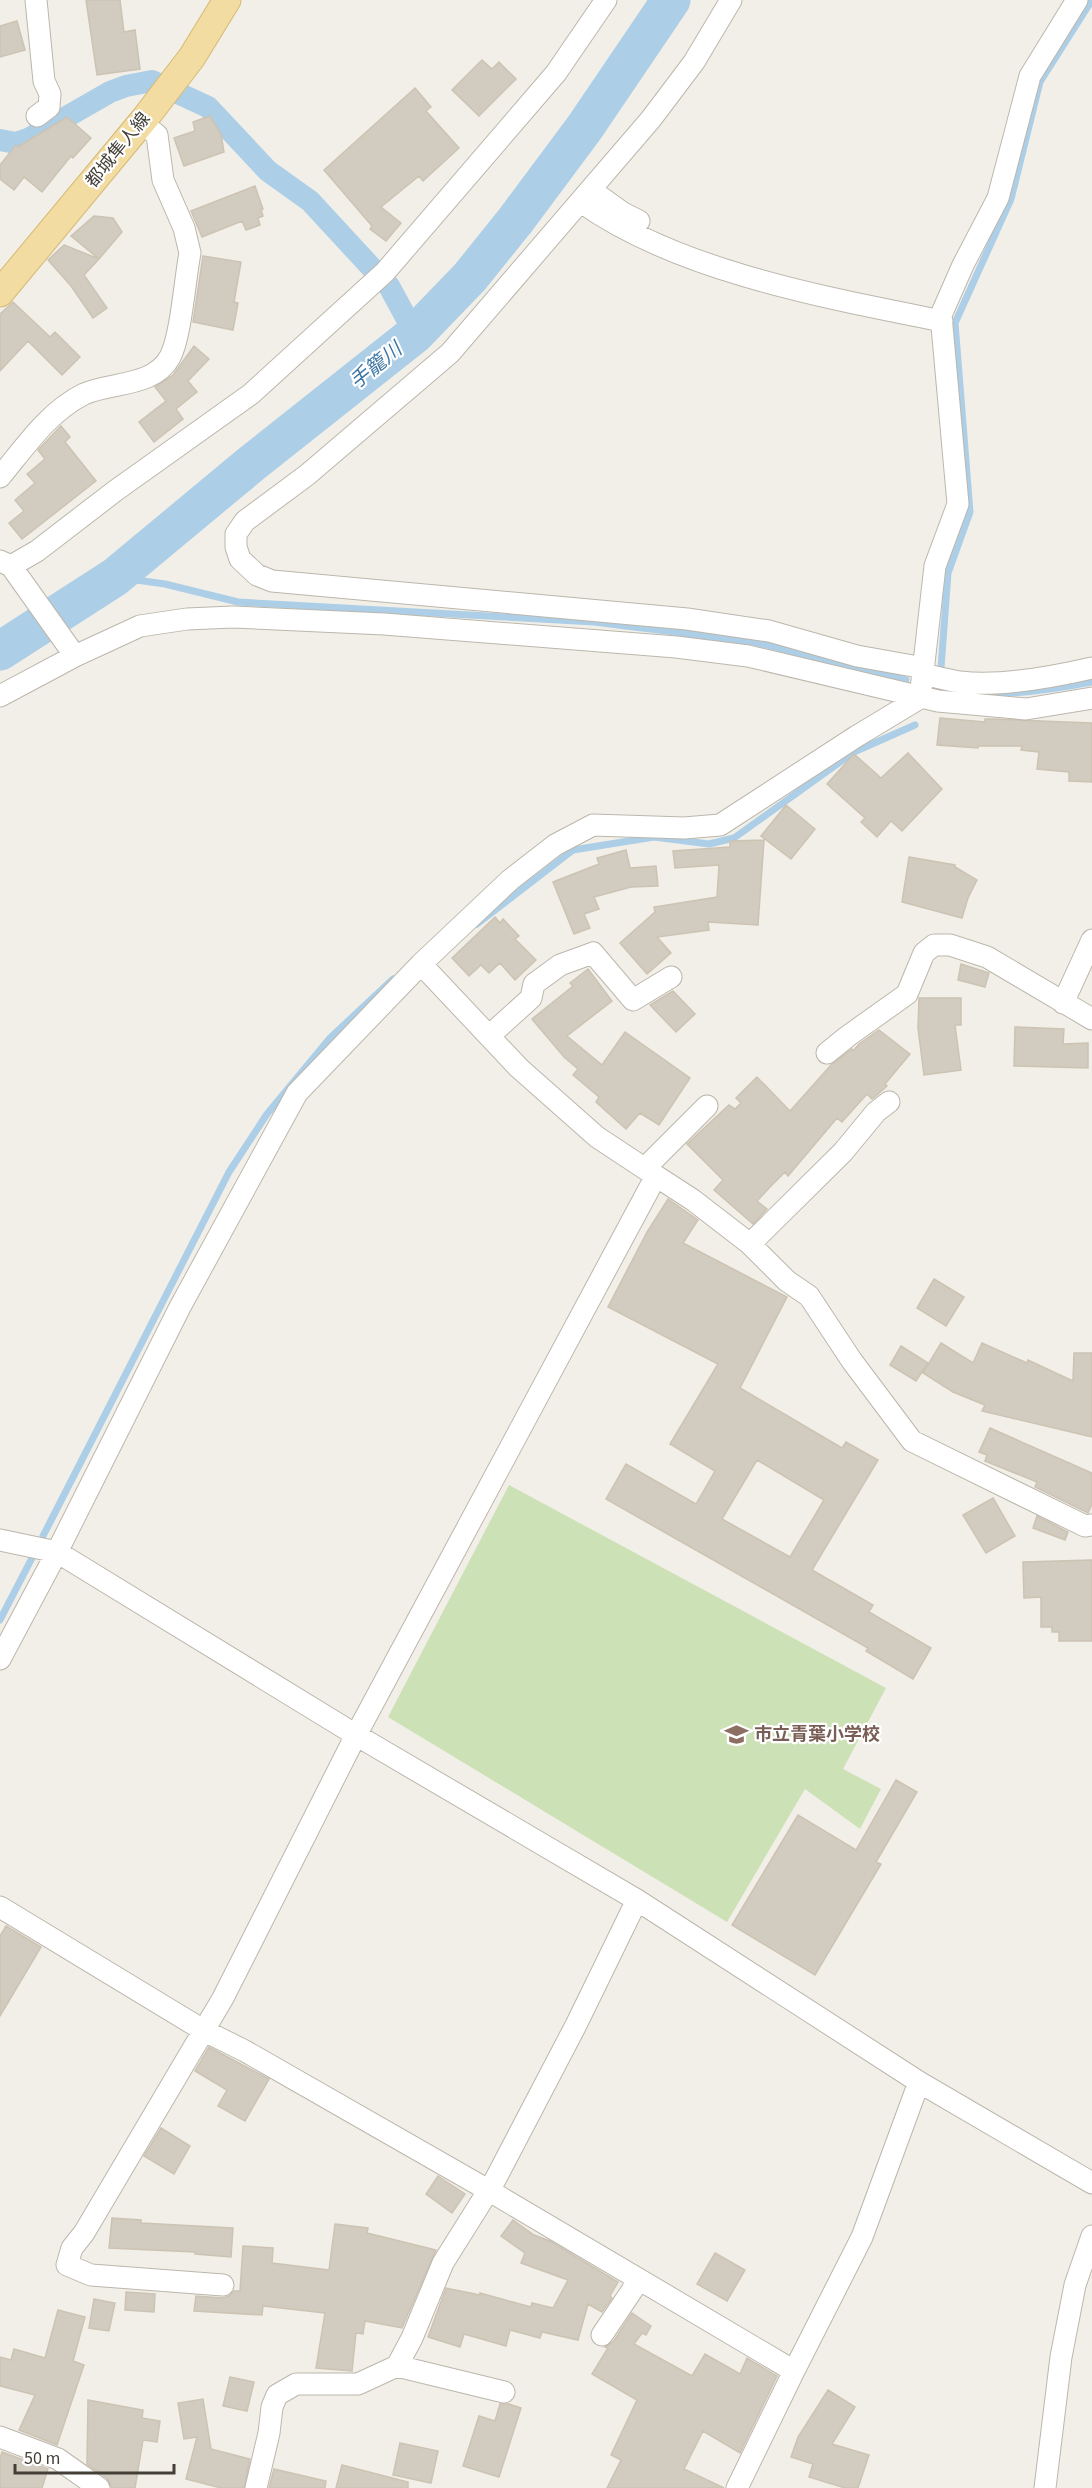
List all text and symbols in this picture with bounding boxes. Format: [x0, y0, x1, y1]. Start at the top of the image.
street label: 都城隼人線 [80, 107, 156, 193]
water label: 手籠川 [344, 335, 410, 396]
school or university icon: 市立青葉小学校 [723, 1721, 749, 1747]
place label: 市立青葉小学校 [754, 1722, 880, 1747]
scale bar [15, 2437, 174, 2475]
text: 50 m [24, 2446, 60, 2471]

